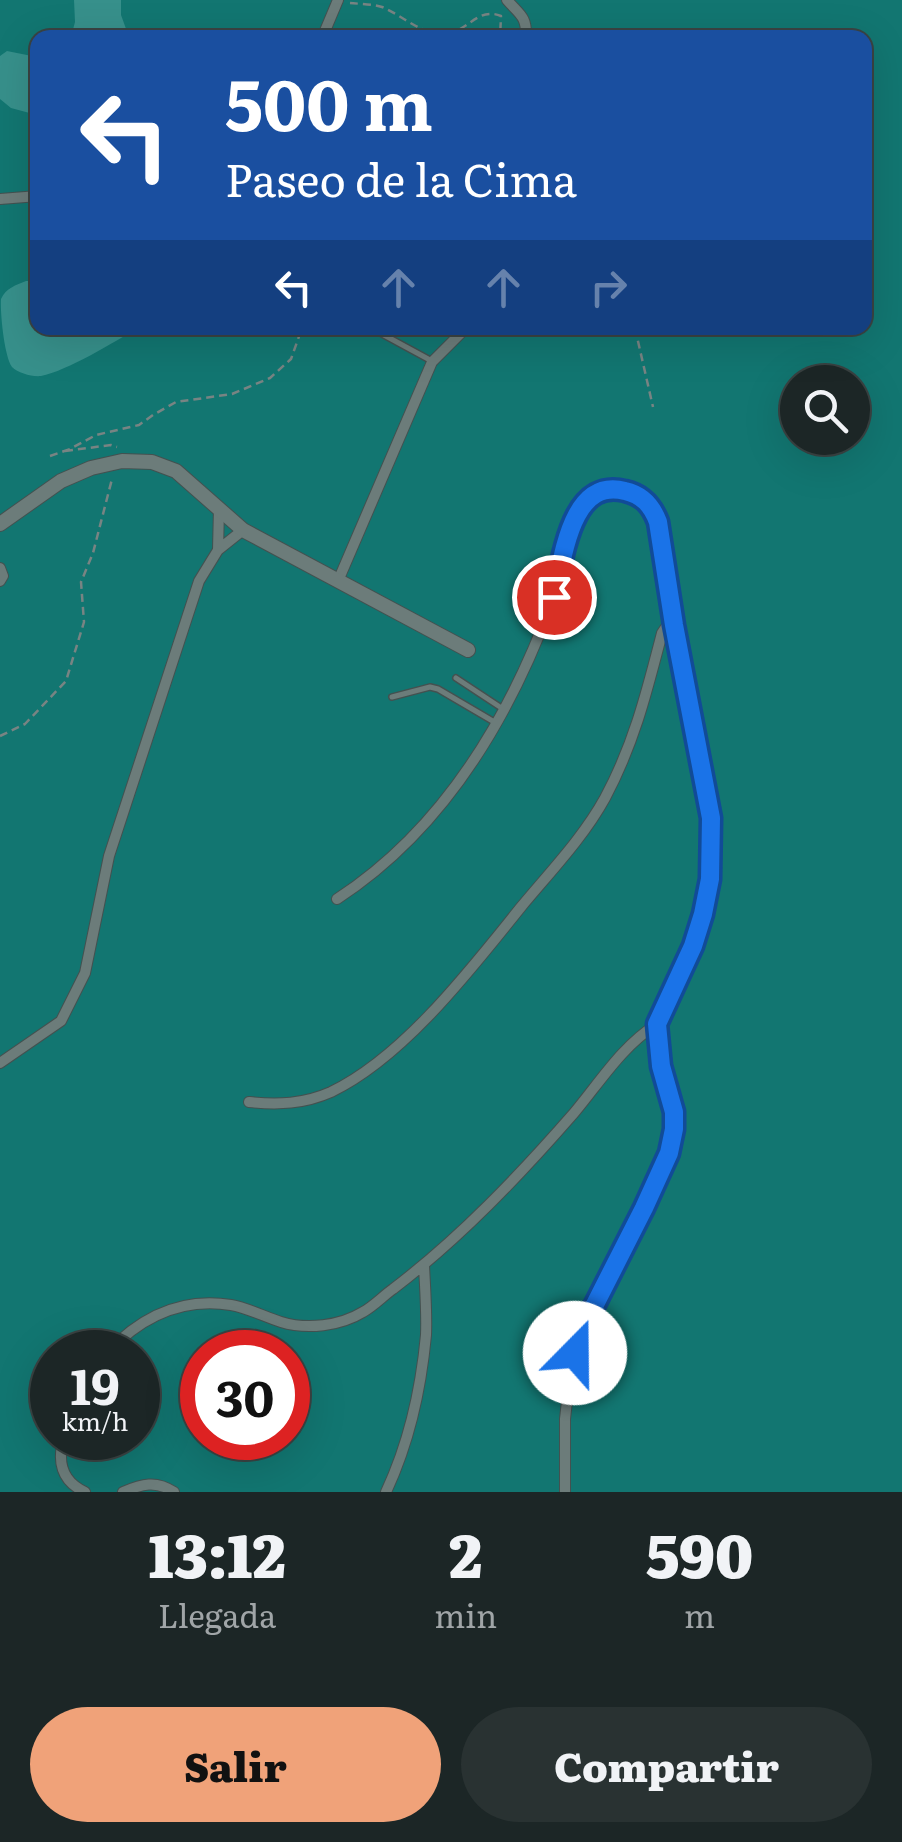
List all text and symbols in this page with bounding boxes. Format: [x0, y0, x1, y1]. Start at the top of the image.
text: 500 m [225, 49, 433, 153]
icon: left [60, 70, 190, 200]
text: Paseo de la Cima [225, 144, 577, 211]
icon: left [266, 260, 321, 315]
icon: ahead [371, 260, 426, 315]
icon: ahead [476, 260, 531, 315]
icon: right [581, 260, 636, 315]
map controls [780, 365, 870, 455]
button: search [780, 365, 870, 455]
pin [512, 555, 597, 640]
icon: arrive [527, 570, 582, 625]
position arrow [523, 1301, 627, 1405]
speed limit sign: 30 [180, 1330, 310, 1460]
text: 19 [70, 1346, 120, 1420]
text: km/h [62, 1402, 128, 1439]
text: 13:12 [149, 1507, 286, 1596]
text: 2 [449, 1507, 482, 1596]
text: 590 [646, 1507, 753, 1596]
text: Llegada [158, 1590, 276, 1638]
text: min [434, 1590, 497, 1638]
text: m [684, 1590, 715, 1638]
button: Salir [30, 1707, 441, 1822]
button: Compartir [461, 1707, 872, 1822]

